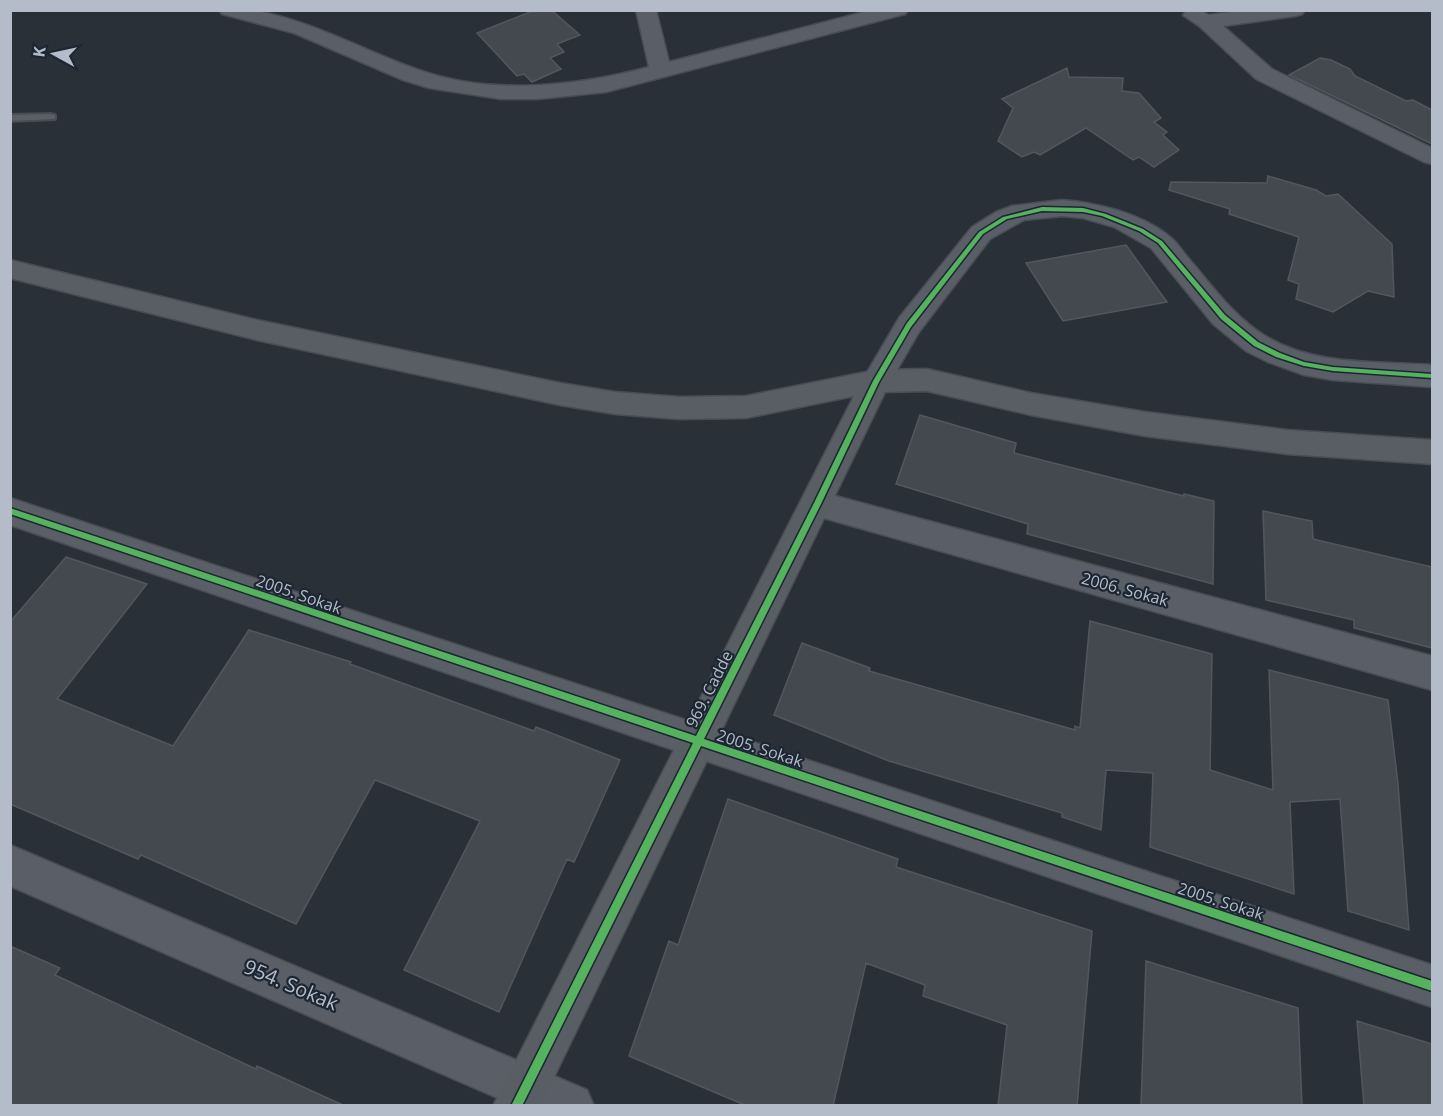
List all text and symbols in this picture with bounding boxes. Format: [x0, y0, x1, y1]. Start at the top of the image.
north arrow [24, 24, 84, 84]
text: K [28, 45, 51, 59]
street label: 2006. Sokak [1079, 567, 1171, 611]
street label: 2005. Sokak [253, 569, 345, 619]
street label: 969. Cadde [680, 647, 738, 731]
street label: 2005. Sokak [714, 724, 806, 772]
street label: 2005. Sokak [1175, 877, 1267, 925]
street label: 954. Sokak [240, 953, 343, 1017]

